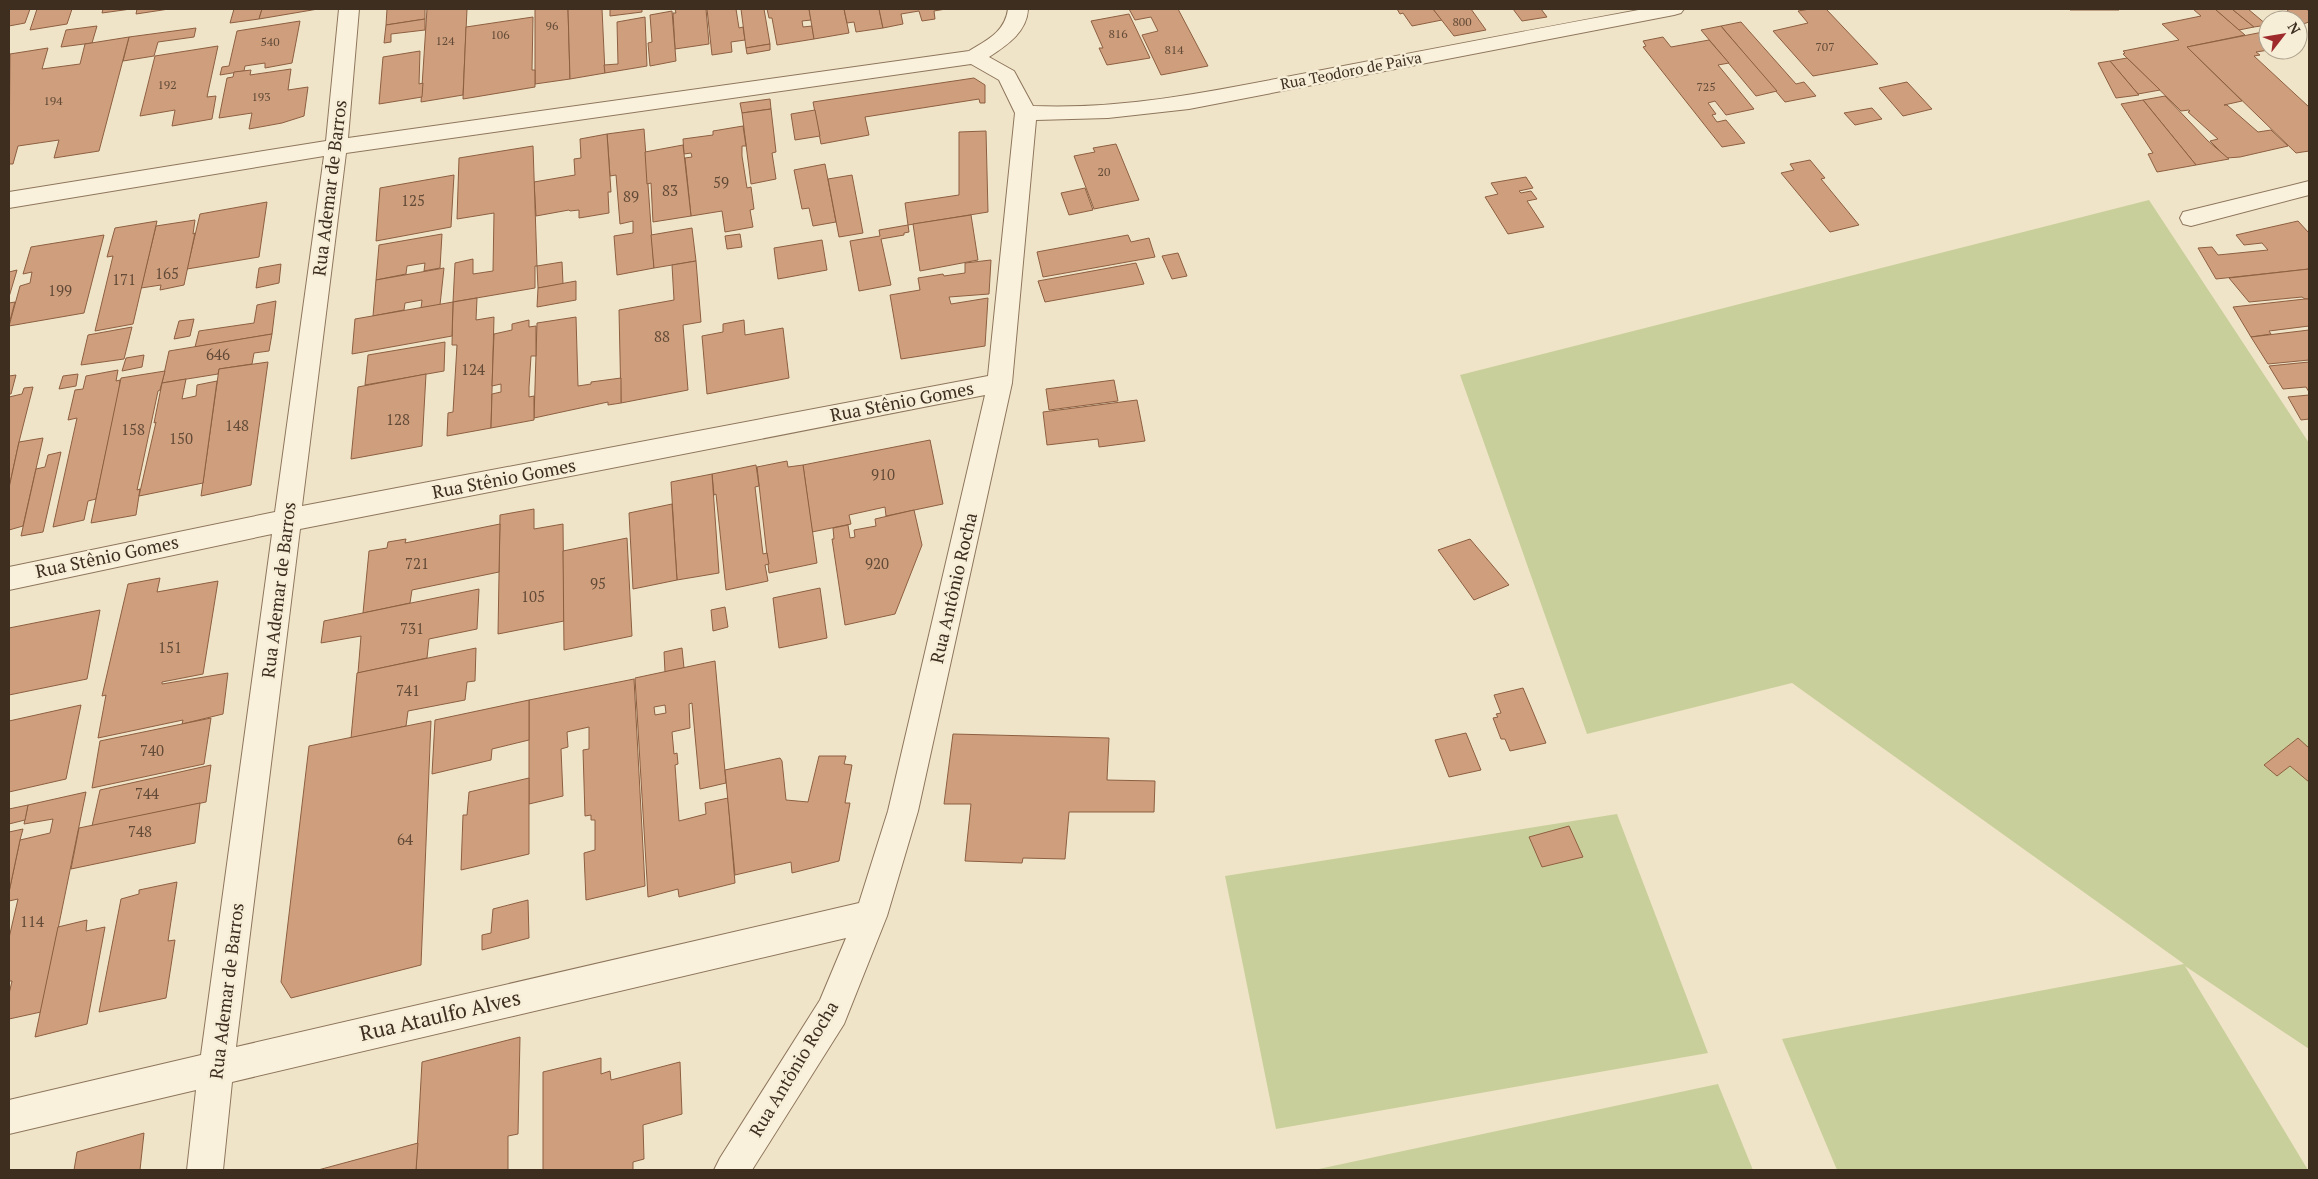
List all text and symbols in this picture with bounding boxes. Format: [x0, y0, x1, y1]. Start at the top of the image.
north arrow [2258, 10, 2308, 60]
house number: 800 [1452, 14, 1472, 29]
house number: 96 [546, 18, 559, 33]
text: N [2284, 19, 2306, 38]
house number: 816 [1108, 26, 1128, 41]
house number: 106 [490, 27, 510, 42]
house number: 124 [435, 33, 455, 48]
house number: 540 [260, 34, 280, 49]
house number: 707 [1815, 39, 1835, 54]
house number: 814 [1164, 42, 1184, 57]
street label: Rua Teodoro de Paiva [1278, 46, 1424, 94]
house number: 192 [157, 77, 177, 92]
house number: 725 [1696, 79, 1716, 94]
house number: 193 [251, 89, 271, 104]
house number: 194 [43, 93, 63, 108]
street label: Rua Ademar de Barros [306, 98, 352, 277]
house number: 20 [1098, 164, 1110, 179]
house number: 59 [713, 172, 729, 192]
house number: 83 [662, 180, 678, 200]
house number: 89 [623, 186, 639, 206]
house number: 125 [401, 190, 425, 210]
house number: 165 [155, 263, 179, 283]
house number: 171 [112, 269, 136, 289]
house number: 199 [48, 280, 72, 300]
house number: 88 [654, 326, 670, 346]
house number: 646 [206, 344, 230, 364]
house number: 124 [461, 359, 485, 379]
street label: Rua Stênio Gomes [828, 375, 976, 427]
house number: 128 [386, 409, 410, 429]
house number: 148 [225, 415, 249, 435]
house number: 158 [121, 419, 145, 439]
house number: 150 [169, 428, 193, 448]
street label: Rua Stênio Gomes [430, 452, 578, 504]
house number: 910 [871, 464, 895, 484]
street label: Rua Ademar de Barros [255, 500, 301, 679]
street label: Rua Antônio Rocha [924, 510, 982, 666]
street label: Rua Stênio Gomes [33, 529, 181, 583]
house number: 721 [405, 553, 429, 573]
house number: 920 [865, 553, 889, 573]
house number: 95 [590, 573, 606, 593]
house number: 105 [521, 586, 545, 606]
house number: 731 [400, 618, 424, 638]
house number: 151 [158, 637, 182, 657]
house number: 741 [396, 680, 420, 700]
house number: 740 [140, 740, 164, 760]
house number: 744 [135, 783, 159, 803]
house number: 748 [128, 821, 152, 841]
house number: 64 [397, 829, 413, 849]
street label: Rua Ademar de Barros [203, 901, 249, 1080]
house number: 114 [20, 911, 44, 931]
street label: Rua Ataulfo Alves [356, 983, 523, 1047]
street label: Rua Antônio Rocha [743, 996, 843, 1141]

